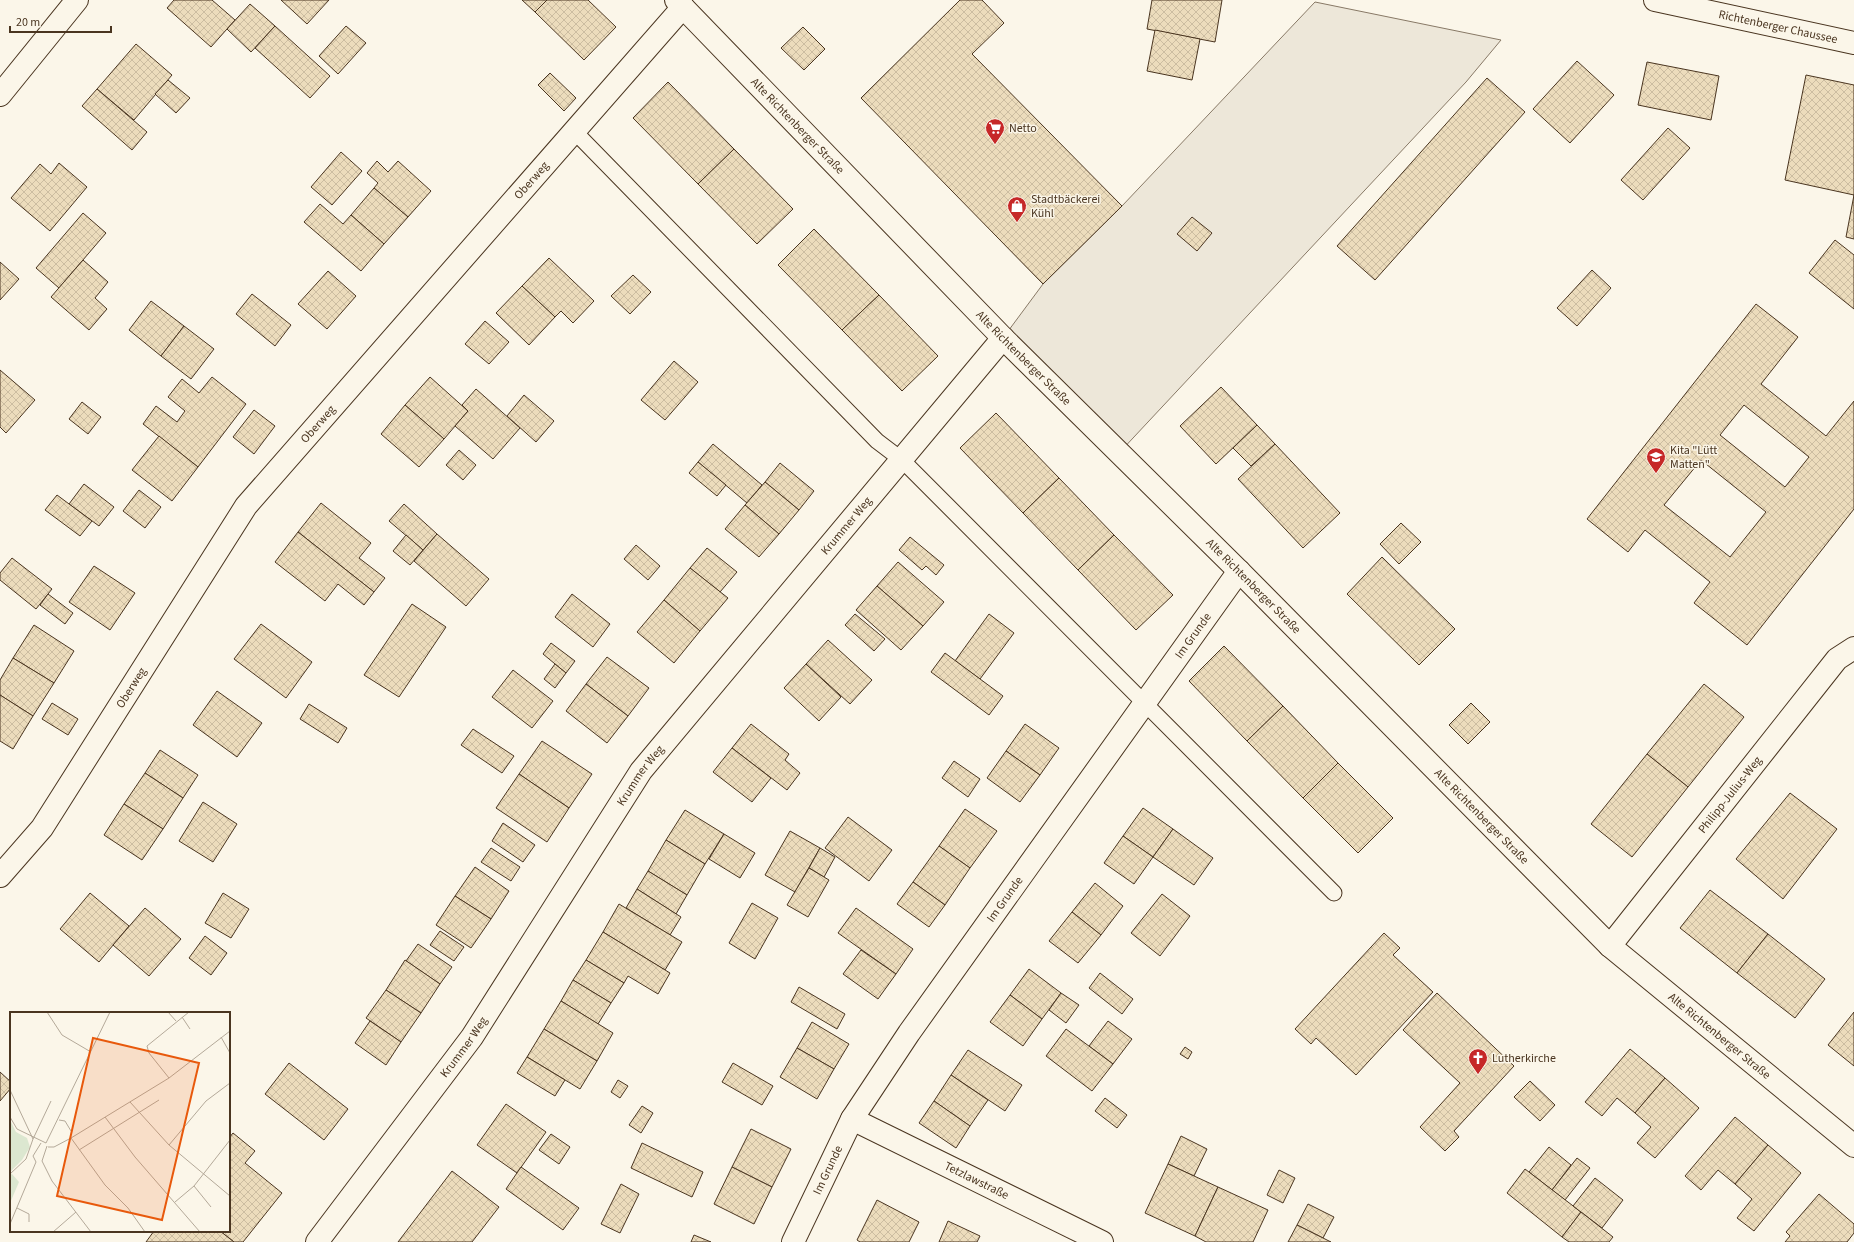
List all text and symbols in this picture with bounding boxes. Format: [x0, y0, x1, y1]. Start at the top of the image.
street label: Richtenberger Chaussee [1717, 6, 1839, 48]
scale bar [10, 8, 111, 34]
text: 20 m [16, 14, 40, 31]
street label: Alte Richtenberger Straße [747, 74, 848, 178]
supermarket icon: Netto [984, 117, 1006, 145]
place label: Netto [1009, 120, 1037, 137]
street label: Oberweg [510, 158, 553, 203]
place label: Stadtbäckerei Kühl [1031, 191, 1100, 222]
shop icon: Stadtbäckerei Kühl [1006, 195, 1028, 223]
street label: Alte Richtenberger Straße [972, 307, 1075, 410]
street label: Oberweg [297, 402, 340, 447]
place label: Kita "Lütt Matten" [1670, 442, 1717, 473]
school or university icon: Kita "Lütt Matten" [1645, 446, 1667, 474]
street label: Krummer Weg [817, 493, 876, 559]
street label: Alte Richtenberger Straße [1202, 535, 1305, 638]
street label: Im Grunde [1171, 609, 1216, 662]
street label: Oberweg [112, 664, 151, 712]
street label: Krummer Weg [613, 742, 668, 809]
street label: Philipp-Julius-Weg [1694, 753, 1766, 837]
street label: Alte Richtenberger Straße [1430, 765, 1532, 868]
street label: Im Grunde [983, 873, 1027, 926]
street label: Alte Richtenberger Straße [1664, 989, 1774, 1083]
inset map [10, 1012, 230, 1232]
street label: Krummer Weg [436, 1014, 492, 1081]
church icon: Lutherkirche [1467, 1047, 1489, 1075]
place label: Lutherkirche [1492, 1050, 1556, 1067]
street label: Im Grunde [809, 1143, 847, 1198]
street label: Tetzlawstraße [941, 1158, 1012, 1204]

